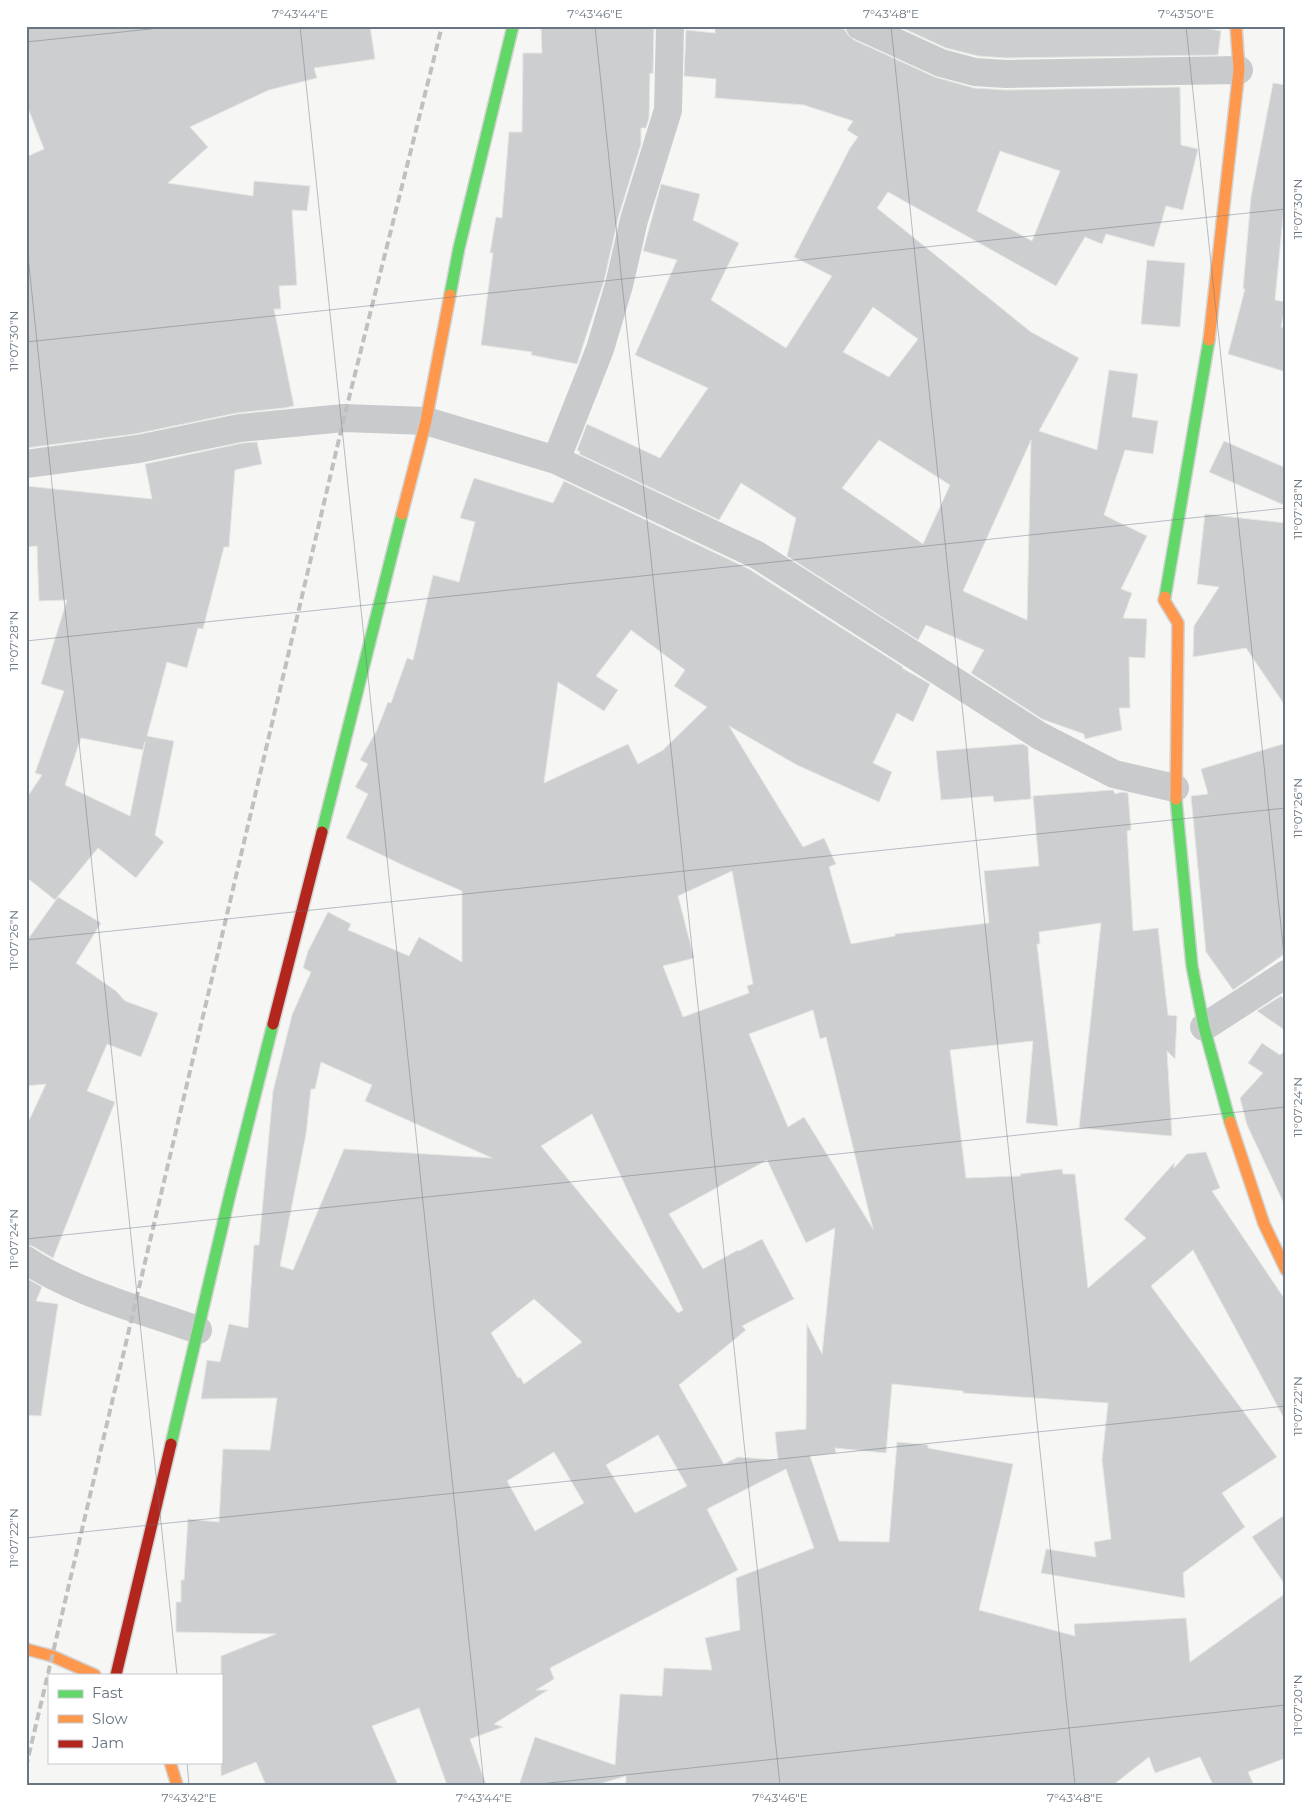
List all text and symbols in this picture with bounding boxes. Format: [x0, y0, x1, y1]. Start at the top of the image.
text: 7°43'44"E [272, 6, 328, 21]
text: 7°43'46"E [567, 6, 623, 21]
text: 7°43'48"E [863, 6, 919, 21]
text: 7°43'50"E [1158, 6, 1214, 21]
text: 11°07'30"N [1290, 179, 1305, 239]
text: 11°07'30"N [6, 311, 21, 371]
text: 11°07'28"N [1290, 479, 1305, 539]
text: 11°07'28"N [6, 611, 21, 671]
text: 11°07'26"N [1290, 778, 1305, 838]
text: 11°07'26"N [6, 910, 21, 970]
text: 11°07'24"N [1290, 1077, 1305, 1137]
text: 11°07'24"N [6, 1209, 21, 1269]
text: 11°07'22"N [1290, 1376, 1305, 1436]
text: 11°07'22"N [6, 1508, 21, 1568]
legend [48, 1674, 222, 1764]
text: 11°07'20"N [1290, 1675, 1305, 1735]
text: Fast [92, 1683, 123, 1702]
text: Slow [92, 1709, 128, 1728]
text: Jam [91, 1733, 124, 1752]
text: 7°43'42"E [161, 1790, 217, 1805]
text: 7°43'44"E [456, 1790, 512, 1805]
text: 7°43'46"E [752, 1790, 808, 1805]
text: 7°43'48"E [1047, 1790, 1103, 1805]

